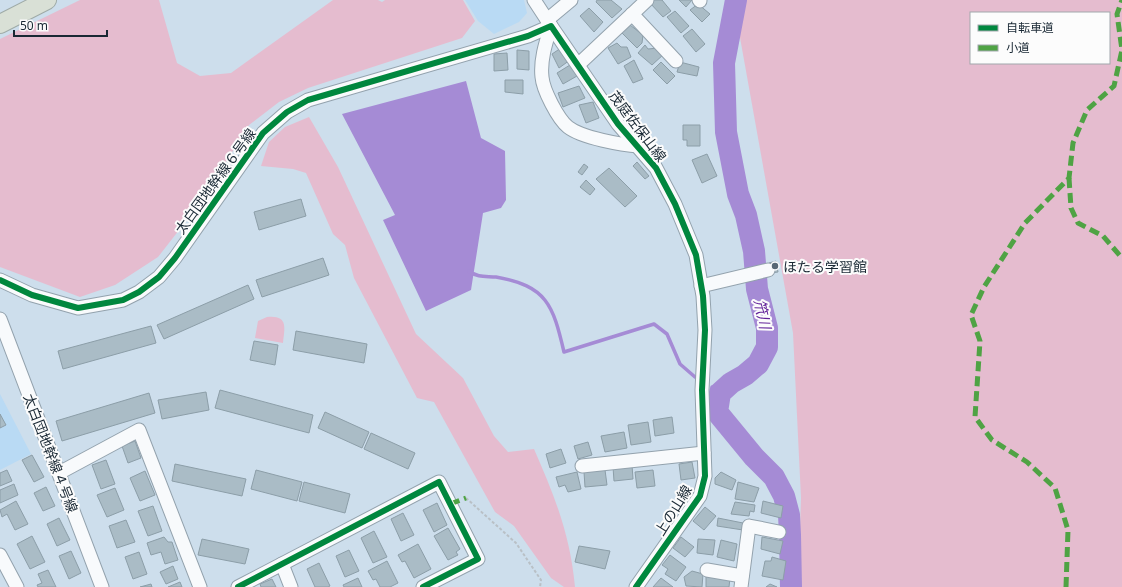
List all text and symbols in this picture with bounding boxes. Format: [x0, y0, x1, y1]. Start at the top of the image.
scale bar [14, 12, 107, 38]
legend [970, 12, 1110, 64]
text: 50 m [20, 17, 48, 34]
text: 自転車道 [1006, 19, 1054, 36]
text: 小道 [1006, 39, 1030, 56]
street label: 茂庭佐保山線 [605, 87, 671, 165]
street label: 太白団地幹線６号線 [170, 124, 260, 238]
place label: ほたる学習館 [783, 257, 867, 276]
marker: ほたる学習館 [770, 261, 780, 271]
water label: 笊川 [750, 297, 776, 333]
street label: 太白団地幹線４号線 [20, 391, 82, 515]
street label: 上の山線 [650, 481, 696, 539]

